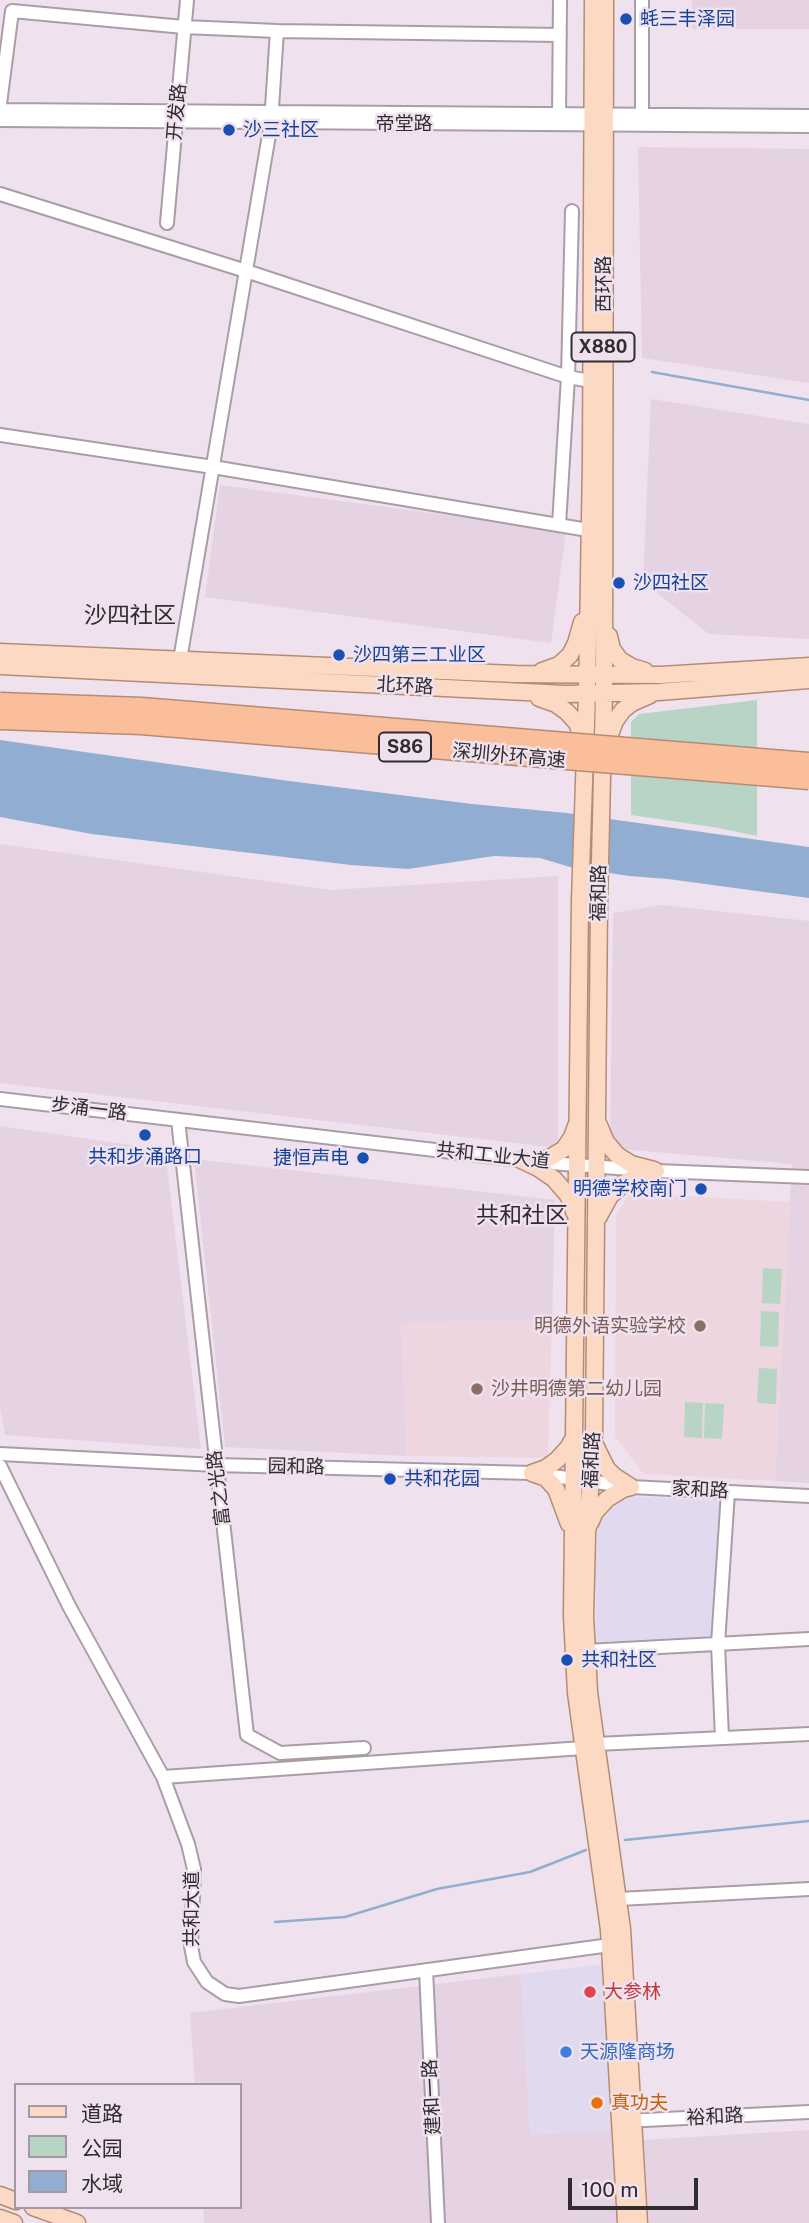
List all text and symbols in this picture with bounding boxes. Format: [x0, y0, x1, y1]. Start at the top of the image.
place label: 蚝三丰泽园 [640, 8, 735, 30]
marker: 蚝三丰泽园 [618, 11, 634, 27]
street label: 开发路 [163, 83, 191, 141]
street label: 帝堂路 [376, 113, 432, 135]
place label: 沙三社区 [243, 119, 319, 141]
marker: 沙三社区 [221, 122, 237, 138]
street label: 西环路 [593, 256, 615, 312]
road number: X880 [572, 332, 634, 362]
place label: 沙四社区 [633, 572, 709, 594]
marker: 沙四社区 [611, 575, 627, 591]
district label: 沙四社区 [84, 602, 176, 630]
place label: 沙四第三工业区 [353, 644, 486, 666]
marker: 沙四第三工业区 [331, 647, 347, 663]
street label: 北环路 [376, 673, 434, 699]
road number: S86 [379, 732, 431, 762]
street label: 深圳外环高速 [451, 740, 567, 772]
street label: 福和路 [587, 864, 611, 922]
street label: 步涌一路 [50, 1093, 128, 1125]
marker: 共和步涌路口 [137, 1127, 153, 1143]
street label: 共和工业大道 [435, 1139, 551, 1173]
place label: 共和步涌路口 [88, 1146, 202, 1168]
place label: 捷恒声电 [273, 1147, 349, 1169]
marker: 捷恒声电 [355, 1150, 371, 1166]
place label: 明德学校南门 [573, 1178, 687, 1200]
marker: 明德学校南门 [693, 1181, 709, 1197]
district label: 共和社区 [476, 1202, 568, 1230]
place label: 明德外语实验学校 [534, 1315, 686, 1337]
marker: 明德外语实验学校 [692, 1318, 708, 1334]
place label: 沙井明德第二幼儿园 [491, 1378, 662, 1400]
marker: 沙井明德第二幼儿园 [469, 1381, 485, 1397]
street label: 福和路 [579, 1431, 605, 1489]
street label: 富之光路 [203, 1449, 235, 1527]
street label: 园和路 [267, 1455, 325, 1479]
place label: 共和花园 [404, 1468, 480, 1490]
marker: 共和花园 [382, 1471, 398, 1487]
street label: 家和路 [671, 1477, 729, 1503]
place label: 共和社区 [581, 1649, 657, 1671]
marker: 共和社区 [559, 1652, 575, 1668]
street label: 共和大道 [181, 1871, 203, 1947]
place label: 大参林 [604, 1981, 661, 2003]
marker: 大参林 [582, 1984, 598, 2000]
place label: 天源隆商场 [580, 2041, 675, 2063]
marker: 天源隆商场 [558, 2044, 574, 2060]
street label: 建和一路 [419, 2058, 445, 2136]
legend [14, 2083, 242, 2209]
place label: 真功夫 [611, 2092, 668, 2114]
marker: 真功夫 [589, 2095, 605, 2111]
text: 道路 [81, 2101, 123, 2126]
street label: 裕和路 [686, 2104, 744, 2130]
text: 公园 [81, 2136, 123, 2161]
scale bar [571, 2164, 700, 2208]
text: 水域 [81, 2171, 123, 2196]
text: 100 m [581, 2177, 638, 2202]

